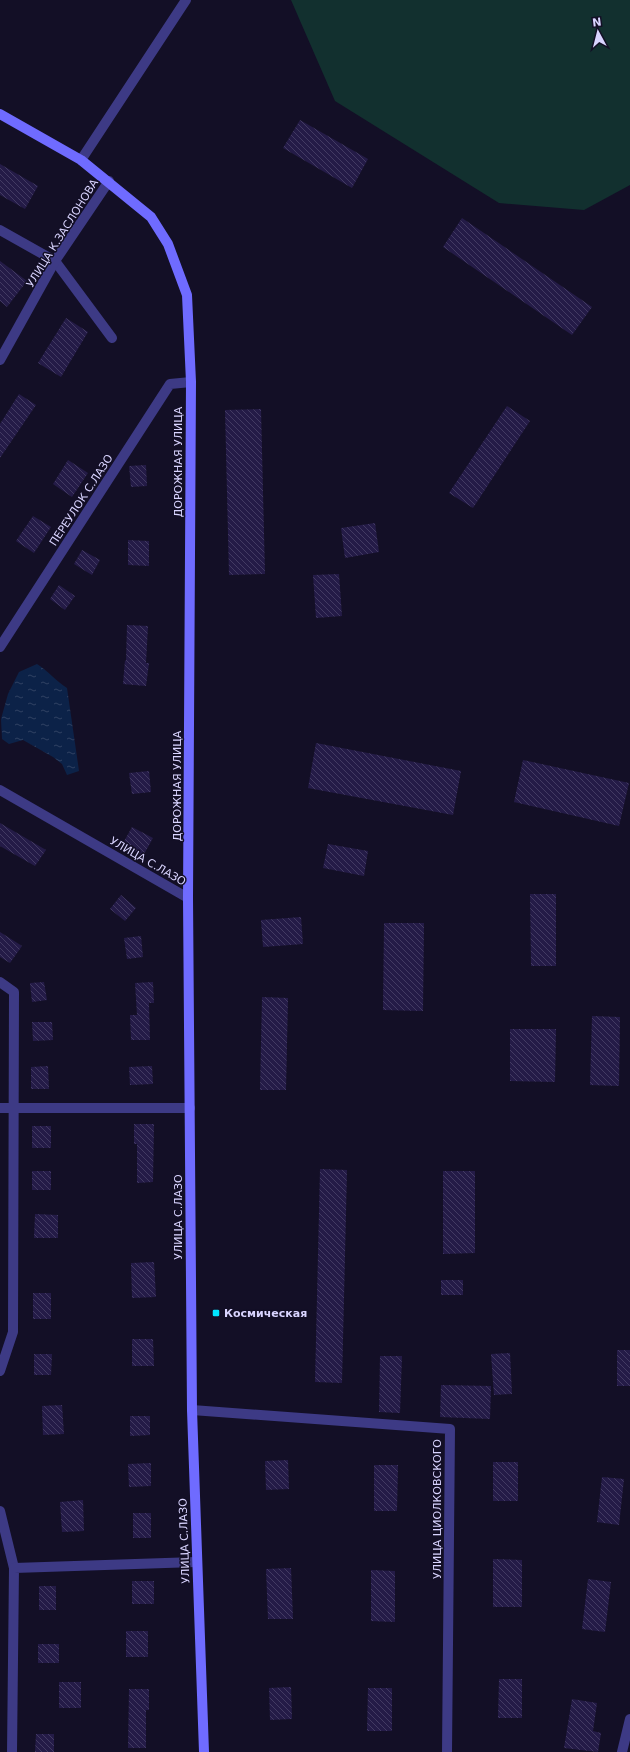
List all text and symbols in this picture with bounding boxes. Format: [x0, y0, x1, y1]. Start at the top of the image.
north arrow [578, 12, 618, 52]
text: N [591, 16, 602, 30]
street label: УЛИЦА К.ЗАСЛОНОВА [24, 176, 101, 290]
street label: ДОРОЖНАЯ УЛИЦА [172, 406, 185, 517]
street label: ПЕРЕУЛОК С.ЛАЗО [47, 452, 116, 548]
street label: ДОРОЖНАЯ УЛИЦА [171, 730, 184, 841]
street label: УЛИЦА С.ЛАЗО [107, 834, 188, 889]
street label: УЛИЦА С.ЛАЗО [172, 1174, 185, 1260]
place label: Космическая [224, 1307, 307, 1320]
marker: Космическая [211, 1308, 221, 1318]
street label: УЛИЦА ЦИОЛКОВСКОГО [431, 1439, 444, 1579]
street label: УЛИЦА С.ЛАЗО [177, 1498, 192, 1584]

